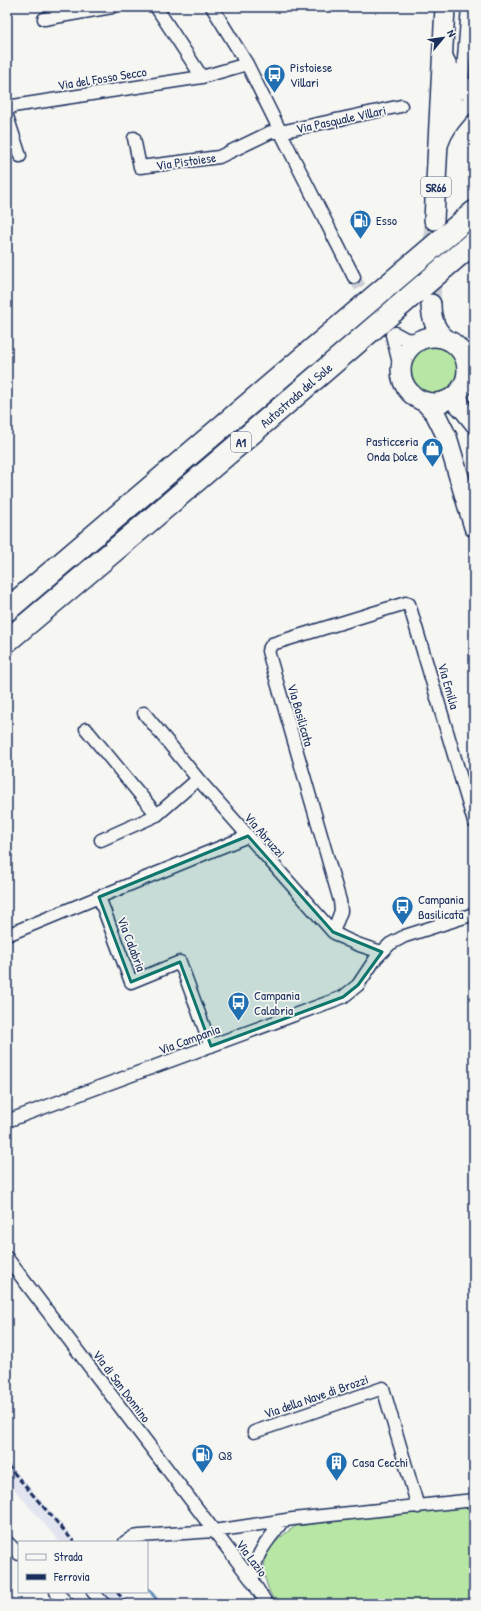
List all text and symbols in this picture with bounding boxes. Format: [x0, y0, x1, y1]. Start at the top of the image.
north arrow [423, 18, 463, 58]
text: N [444, 27, 459, 39]
place label: Pistoiese Villari [290, 58, 332, 91]
bus stop icon: Pistoiese Villari [261, 61, 287, 94]
street label: Via del Fosso Secco [56, 62, 148, 94]
street label: Via Pasquale Villari [294, 101, 388, 137]
street label: Via Pistoiese [155, 148, 217, 174]
road number: SR66 [421, 177, 451, 197]
fuel station icon: Esso [348, 207, 374, 240]
place label: Esso [376, 211, 397, 229]
street label: Autostrada del Sole [256, 359, 336, 431]
road number: A1 [231, 432, 251, 452]
place label: Pasticceria Onda Dolce [366, 432, 418, 465]
shop icon: Pasticceria Onda Dolce [420, 435, 446, 468]
street label: Via Emilia [434, 661, 464, 711]
street label: Via Basilicata [284, 682, 318, 748]
street label: Via Abruzzi [240, 809, 290, 861]
place label: Campania Basilicata [418, 890, 464, 923]
bus stop icon: Campania Basilicata [389, 893, 415, 926]
street label: Via Calabria [113, 914, 151, 974]
place label: Campania Calabria [254, 986, 300, 1019]
bus stop icon: Campania Calabria [225, 989, 251, 1022]
street label: Via Campania [156, 1020, 222, 1058]
street label: Via di San Donnino [89, 1346, 155, 1426]
street label: Via della Nave di Brozzi [261, 1370, 371, 1422]
fuel station icon: Q8 [190, 1442, 216, 1475]
place label: Q8 [218, 1446, 233, 1464]
building icon: Casa Cecchi [324, 1449, 350, 1482]
place label: Casa Cecchi [352, 1453, 408, 1471]
street label: Via Lazio [232, 1536, 272, 1580]
legend [18, 1541, 148, 1593]
text: Strada [54, 1548, 83, 1565]
text: Ferrovia [53, 1568, 90, 1585]

